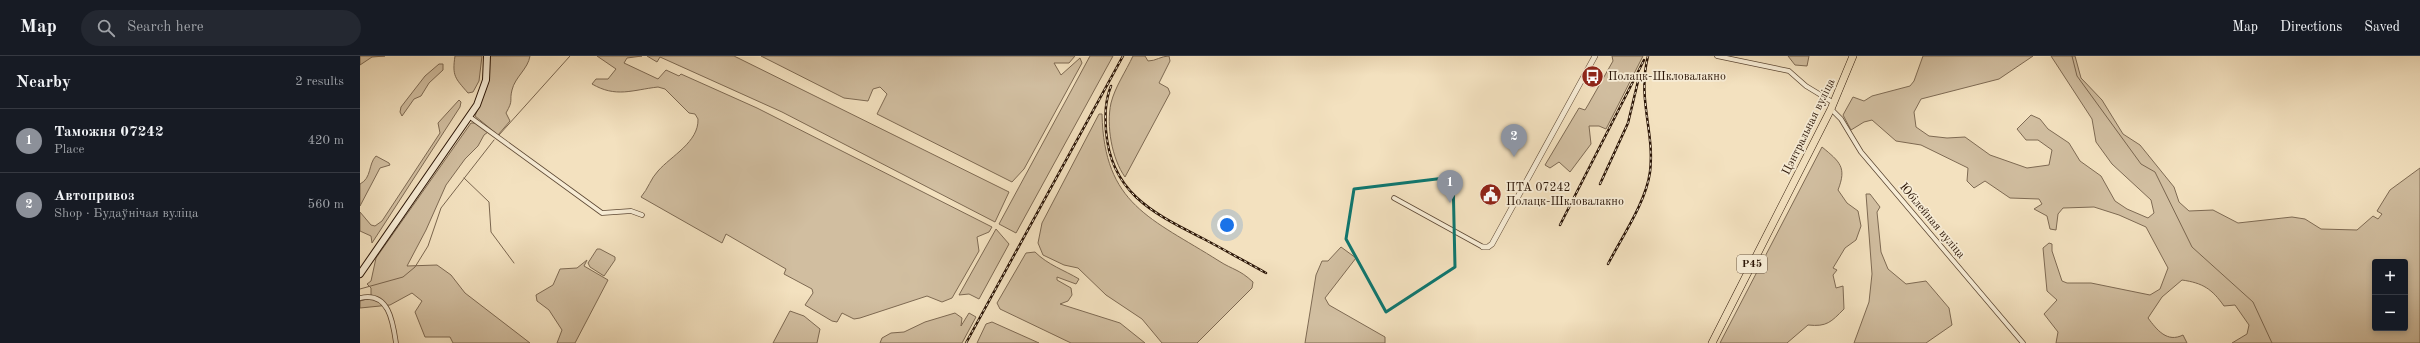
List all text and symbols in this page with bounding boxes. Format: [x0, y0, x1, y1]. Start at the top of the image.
search box [81, 10, 361, 46]
icon: search [95, 17, 117, 39]
text: Map [20, 18, 57, 37]
text: Search here [127, 20, 204, 35]
text: Map [2232, 20, 2258, 34]
text: Directions [2280, 20, 2342, 34]
text: Saved [2364, 20, 2400, 34]
bus stop icon: Полацк-Шкловалакно [1579, 64, 1605, 90]
place label: Полацк-Шкловалакно [1608, 71, 1726, 83]
text: Nearby [16, 74, 71, 91]
text: 2 results [295, 75, 344, 88]
street label: Цэнтральная вуліца [1780, 76, 1838, 177]
pin: 2 [1501, 124, 1527, 157]
text: Таможня 07242 [54, 125, 164, 140]
text: 1 [25, 134, 33, 147]
text: 420 m [307, 134, 344, 147]
text: Place [54, 143, 84, 156]
pin: 1 [1437, 170, 1463, 203]
street label: Юбілейная вуліца [1897, 180, 1968, 261]
public building icon: ПТА 07242 Полацк-Шкловалакно [1478, 182, 1504, 208]
place label: ПТА 07242 Полацк-Шкловалакно [1506, 182, 1624, 208]
text: Автопривоз [54, 189, 134, 204]
text: 2 [25, 198, 33, 211]
text: 560 m [307, 198, 344, 211]
text: Shop · Будаўнічая вуліца [54, 207, 198, 220]
your location [1217, 215, 1237, 235]
road number: Р45 [1737, 255, 1767, 273]
map controls [2372, 259, 2408, 331]
button: + [2372, 259, 2408, 295]
button: − [2372, 295, 2408, 331]

